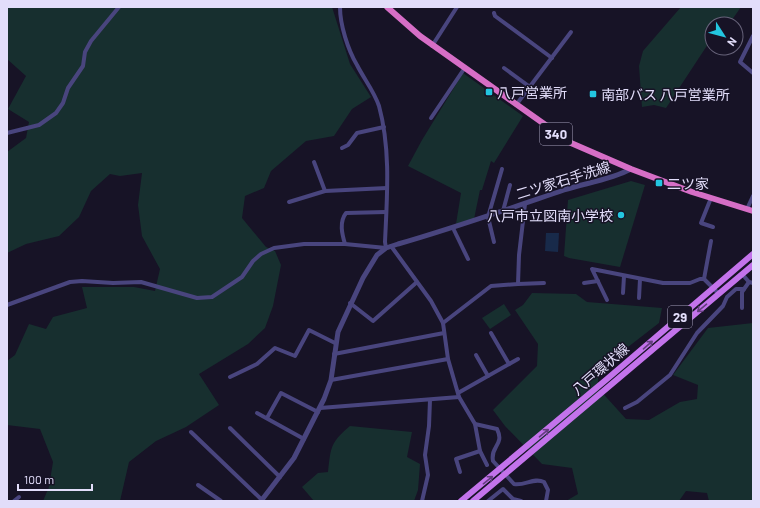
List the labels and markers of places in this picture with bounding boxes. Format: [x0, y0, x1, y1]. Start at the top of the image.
place label: 八戸営業所 [497, 84, 567, 101]
place label: 南部バス 八戸営業所 [601, 86, 730, 103]
marker: 八戸営業所 [484, 87, 494, 97]
marker: 南部バス 八戸営業所 [588, 89, 598, 99]
place label: 二ツ家 [667, 175, 709, 192]
marker: 二ツ家 [654, 178, 664, 188]
place label: 八戸市立図南小学校 [487, 207, 613, 224]
marker: 八戸市立図南小学校 [616, 210, 626, 220]

